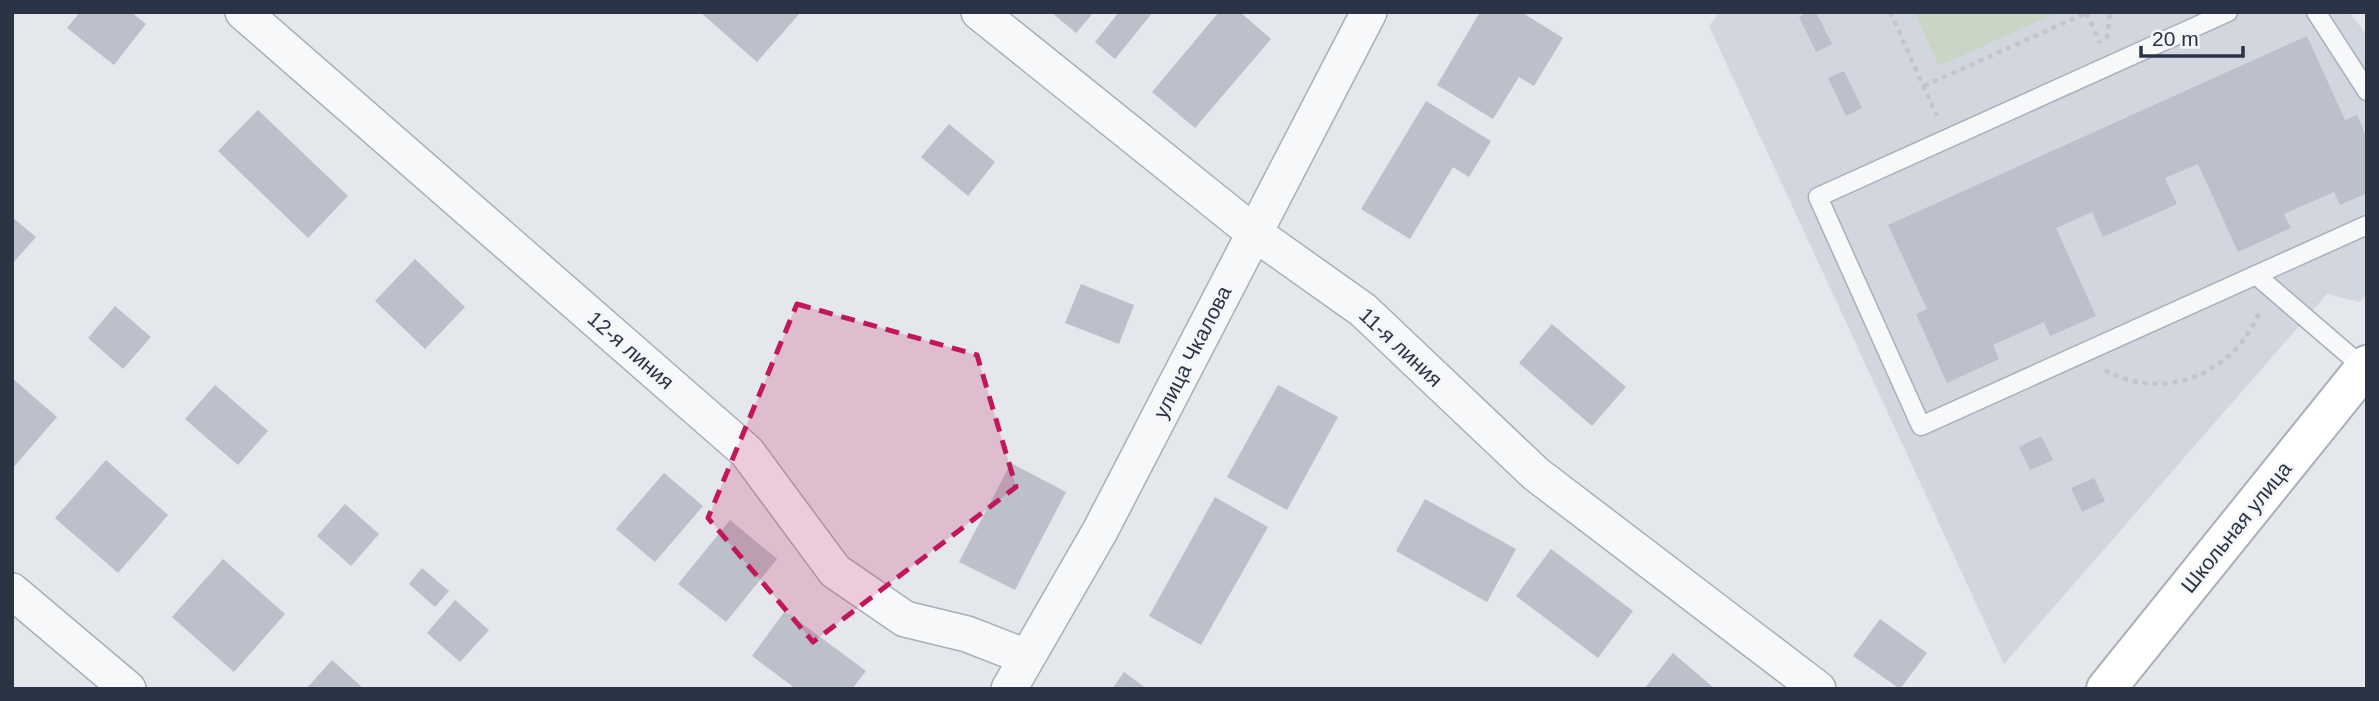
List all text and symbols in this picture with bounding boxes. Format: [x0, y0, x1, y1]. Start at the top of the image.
scale bar [2141, 14, 2242, 58]
text: 20 m [2152, 27, 2199, 50]
street label: улица Чкалова [1149, 282, 1235, 422]
street label: 11-я линия [1355, 303, 1447, 391]
street label: 12-я линия [583, 306, 679, 394]
street label: Школьная улица [2176, 457, 2296, 597]

